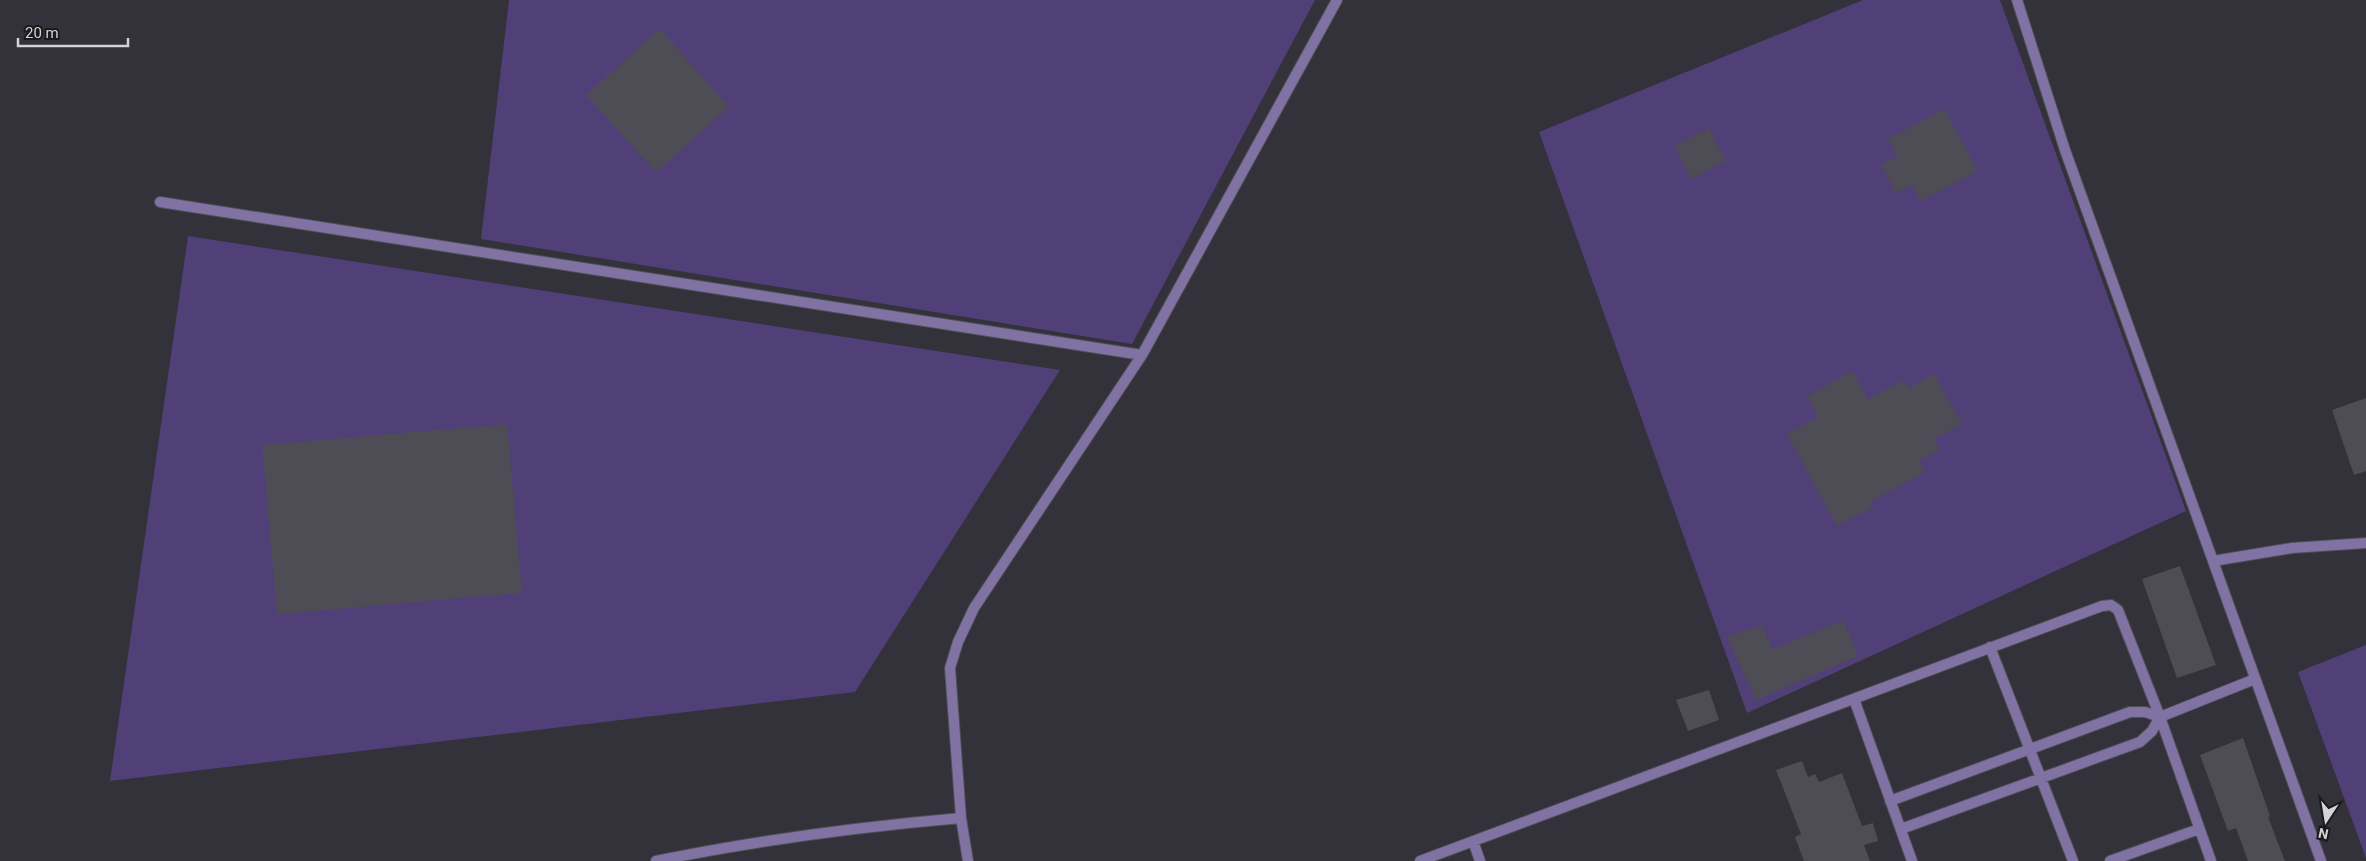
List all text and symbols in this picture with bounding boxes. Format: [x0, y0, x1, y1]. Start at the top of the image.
scale bar [18, 15, 128, 47]
text: 20 m [25, 24, 59, 42]
north arrow [2301, 796, 2351, 846]
text: N [2317, 825, 2330, 843]

